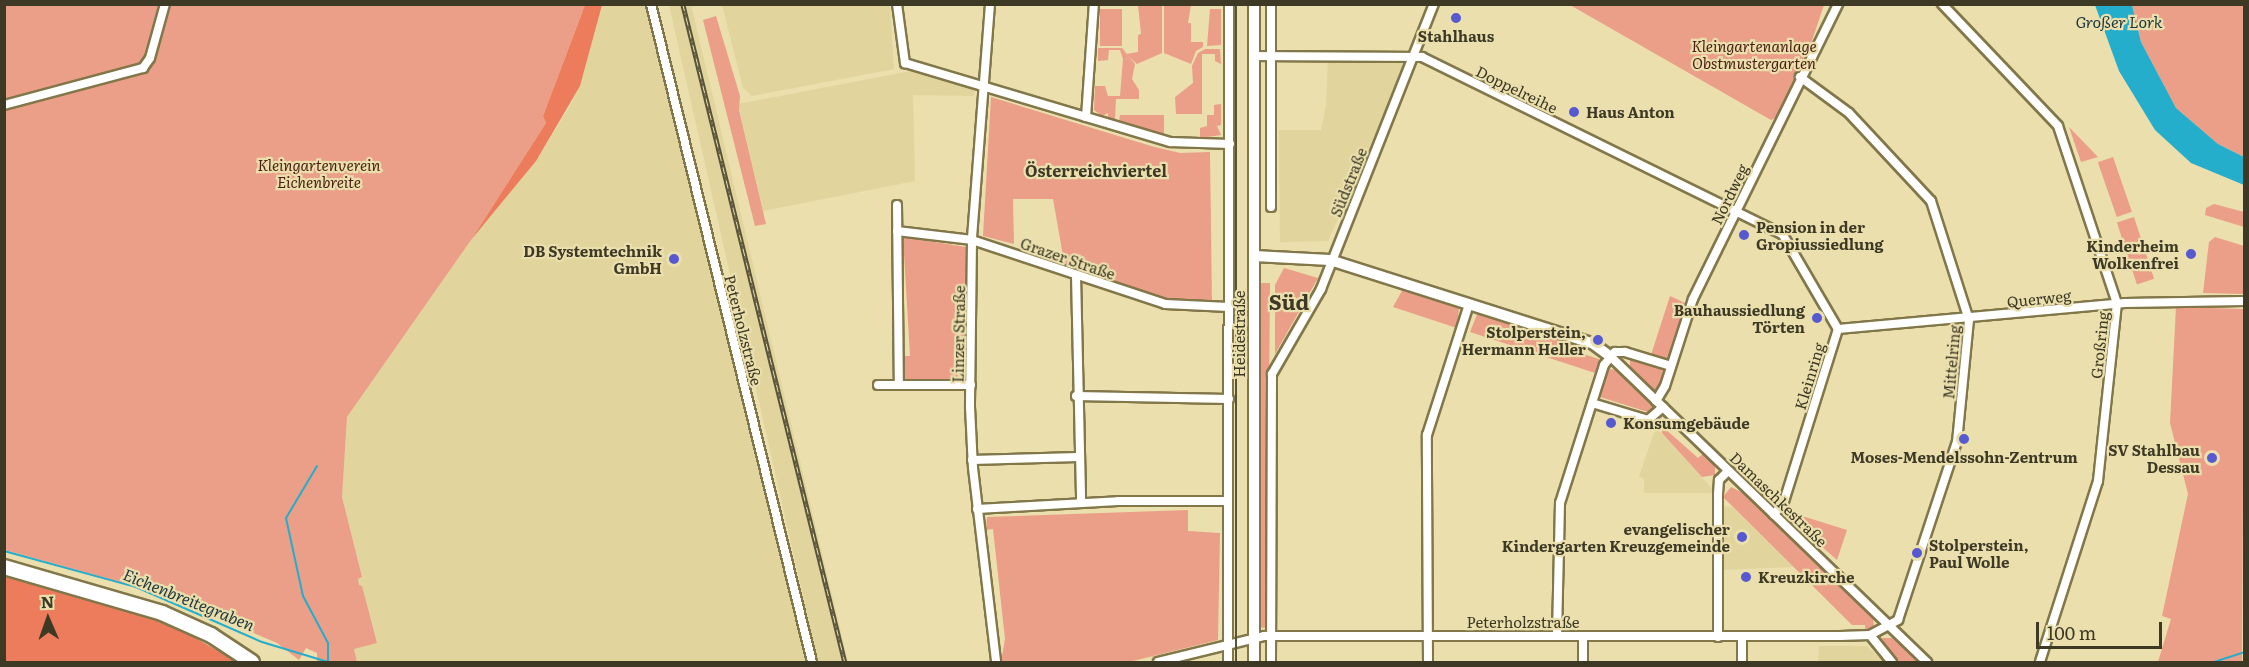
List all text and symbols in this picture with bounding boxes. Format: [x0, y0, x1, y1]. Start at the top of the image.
marker: Stahlhaus [1449, 11, 1463, 25]
water label: Großer Lork [2075, 11, 2163, 31]
place label: Stahlhaus [1418, 27, 1494, 45]
park label: Kleingartenanlage Obstmustergarten [1691, 36, 1817, 71]
street label: Doppelreihe [1473, 62, 1561, 116]
place label: Haus Anton [1586, 103, 1675, 121]
marker: Haus Anton [1567, 105, 1581, 119]
street label: Südstraße [1326, 145, 1370, 219]
park label: Kleingartenverein Eichenbreite [257, 155, 381, 190]
district label: Österreichviertel [1025, 160, 1167, 180]
street label: Nordweg [1707, 161, 1751, 227]
place label: Pension in der Gropiussiedlung [1756, 217, 1884, 252]
marker: Pension in der Gropiussiedlung [1737, 228, 1751, 242]
street label: Grazer Straße [1018, 233, 1118, 283]
place label: Kinderheim Wolkenfrei [2086, 236, 2179, 271]
place label: DB Systemtechnik GmbH [523, 241, 662, 276]
marker: Kinderheim Wolkenfrei [2184, 247, 2198, 261]
marker: DB Systemtechnik GmbH [667, 252, 681, 266]
street label: Peterholzstraße [722, 273, 766, 387]
street label: Linzer Straße [948, 285, 968, 383]
street label: Querweg [2006, 286, 2072, 310]
district label: Süd [1269, 288, 1309, 314]
street label: Heidestraße [1230, 290, 1248, 378]
place label: Bauhaussiedlung Törten [1674, 300, 1805, 335]
street label: Großring [2087, 310, 2111, 380]
marker: Bauhaussiedlung Törten [1810, 311, 1824, 325]
place label: Stolperstein, Hermann Heller [1462, 322, 1586, 357]
street label: Mittelring [1939, 324, 1963, 400]
marker: Stolperstein, Hermann Heller [1591, 333, 1605, 347]
street label: Kleinring [1790, 340, 1828, 412]
place label: Konsumgebäude [1623, 414, 1750, 432]
marker: Konsumgebäude [1604, 416, 1618, 430]
marker: Moses-Mendelssohn-Zentrum [1957, 432, 1971, 446]
place label: SV Stahlbau Dessau [2108, 440, 2200, 475]
street label: Damaschkestraße [1727, 448, 1831, 550]
place label: Moses-Mendelssohn-Zentrum [1850, 448, 2078, 466]
marker: SV Stahlbau Dessau [2205, 451, 2219, 465]
place label: evangelischer Kindergarten Kreuzgemeinde [1502, 519, 1730, 554]
marker: evangelischer Kindergarten Kreuzgemeinde [1735, 530, 1749, 544]
place label: Stolperstein, Paul Wolle [1929, 535, 2029, 570]
marker: Stolperstein, Paul Wolle [1910, 546, 1924, 560]
water label: Eichenbreitegraben [121, 564, 257, 634]
place label: Kreuzkirche [1758, 568, 1855, 586]
marker: Kreuzkirche [1739, 570, 1753, 584]
north arrow [18, 589, 78, 649]
text: N [40, 589, 55, 613]
scale bar [2039, 610, 2165, 648]
street label: Peterholzstraße [1466, 613, 1580, 631]
text: 100 m [2047, 619, 2096, 646]

